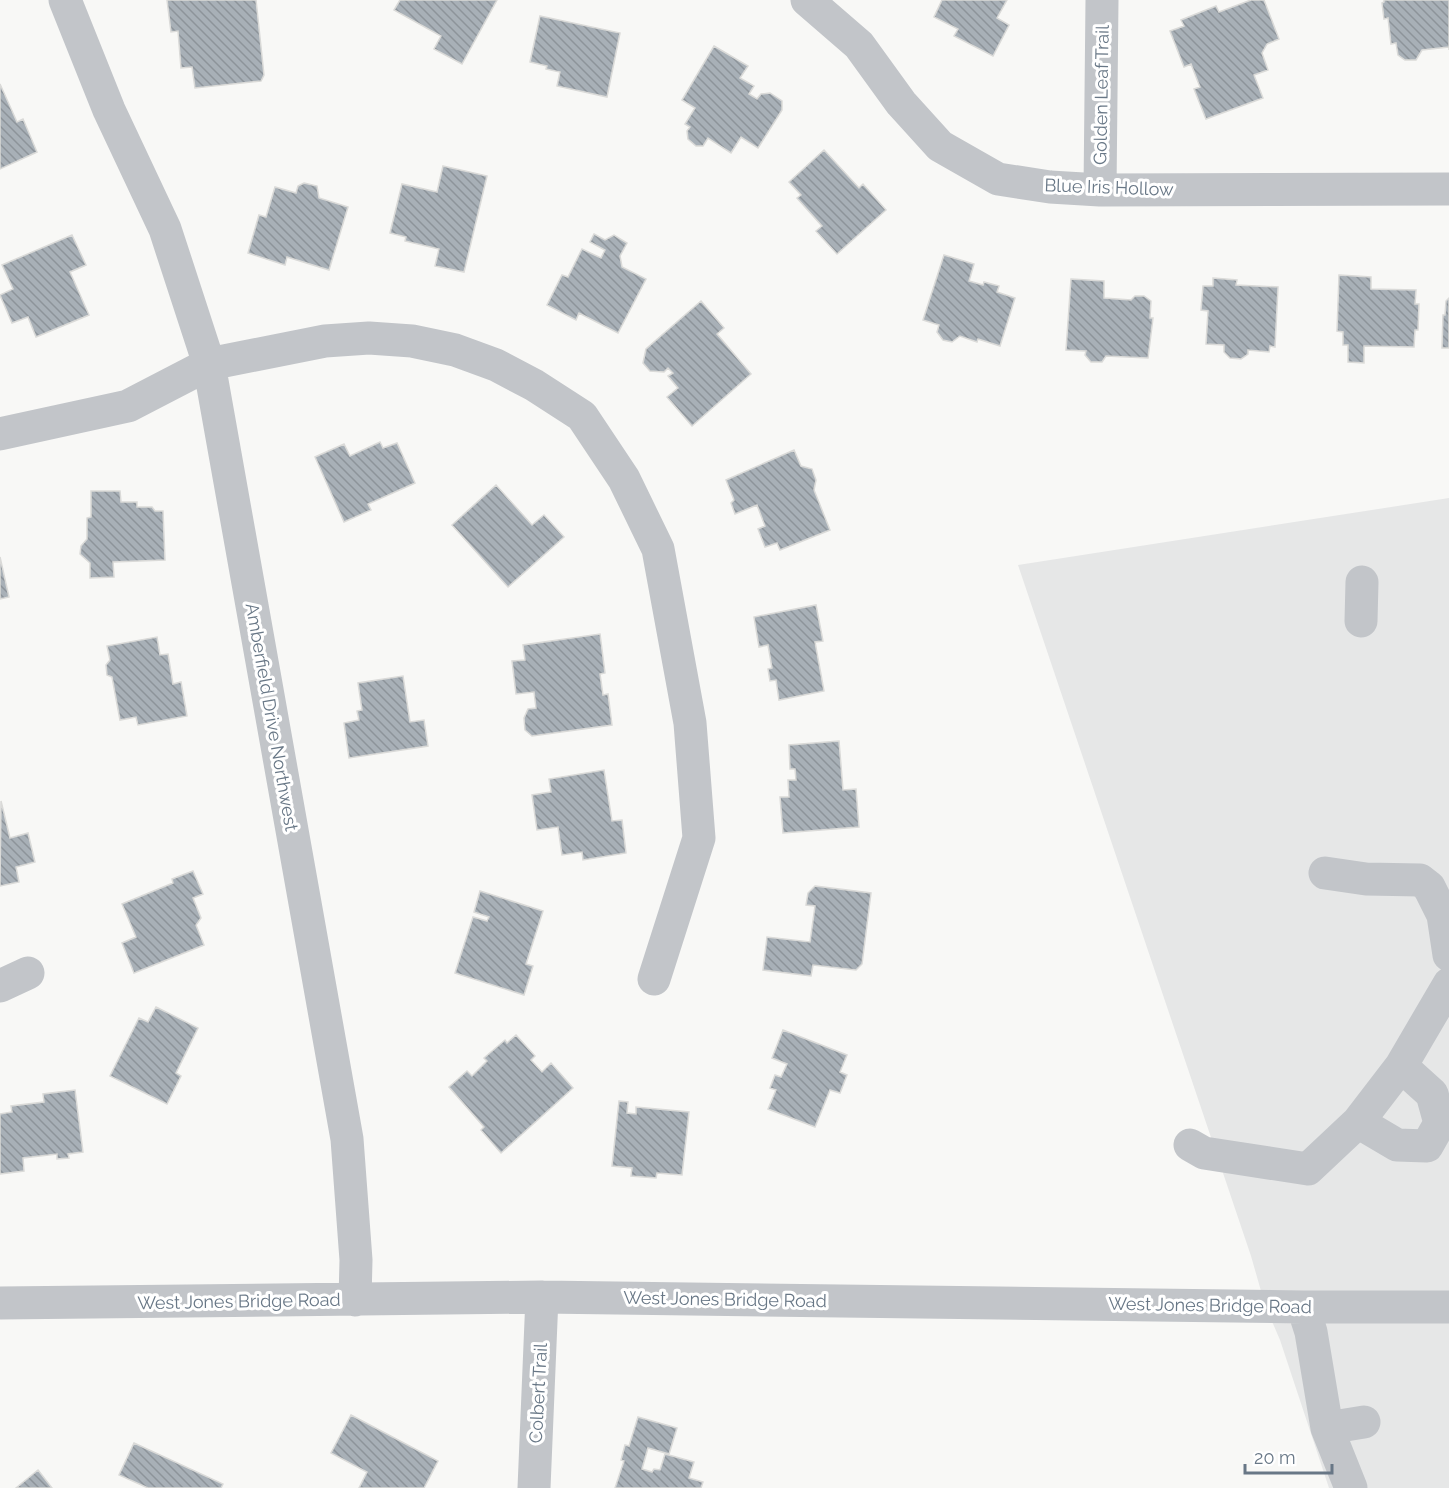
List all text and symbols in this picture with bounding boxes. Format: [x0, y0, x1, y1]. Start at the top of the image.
street label: Golden Leaf Trail [1089, 25, 1113, 165]
street label: Blue Iris Hollow [1044, 174, 1174, 200]
street label: Amberfield Drive Northwest [242, 601, 302, 833]
street label: West Jones Bridge Road [623, 1287, 827, 1311]
street label: West Jones Bridge Road [137, 1289, 341, 1313]
street label: West Jones Bridge Road [1108, 1293, 1312, 1317]
street label: Colbert Trail [525, 1342, 551, 1444]
scale bar [1245, 1437, 1332, 1475]
text: 20 m [1254, 1447, 1296, 1468]

